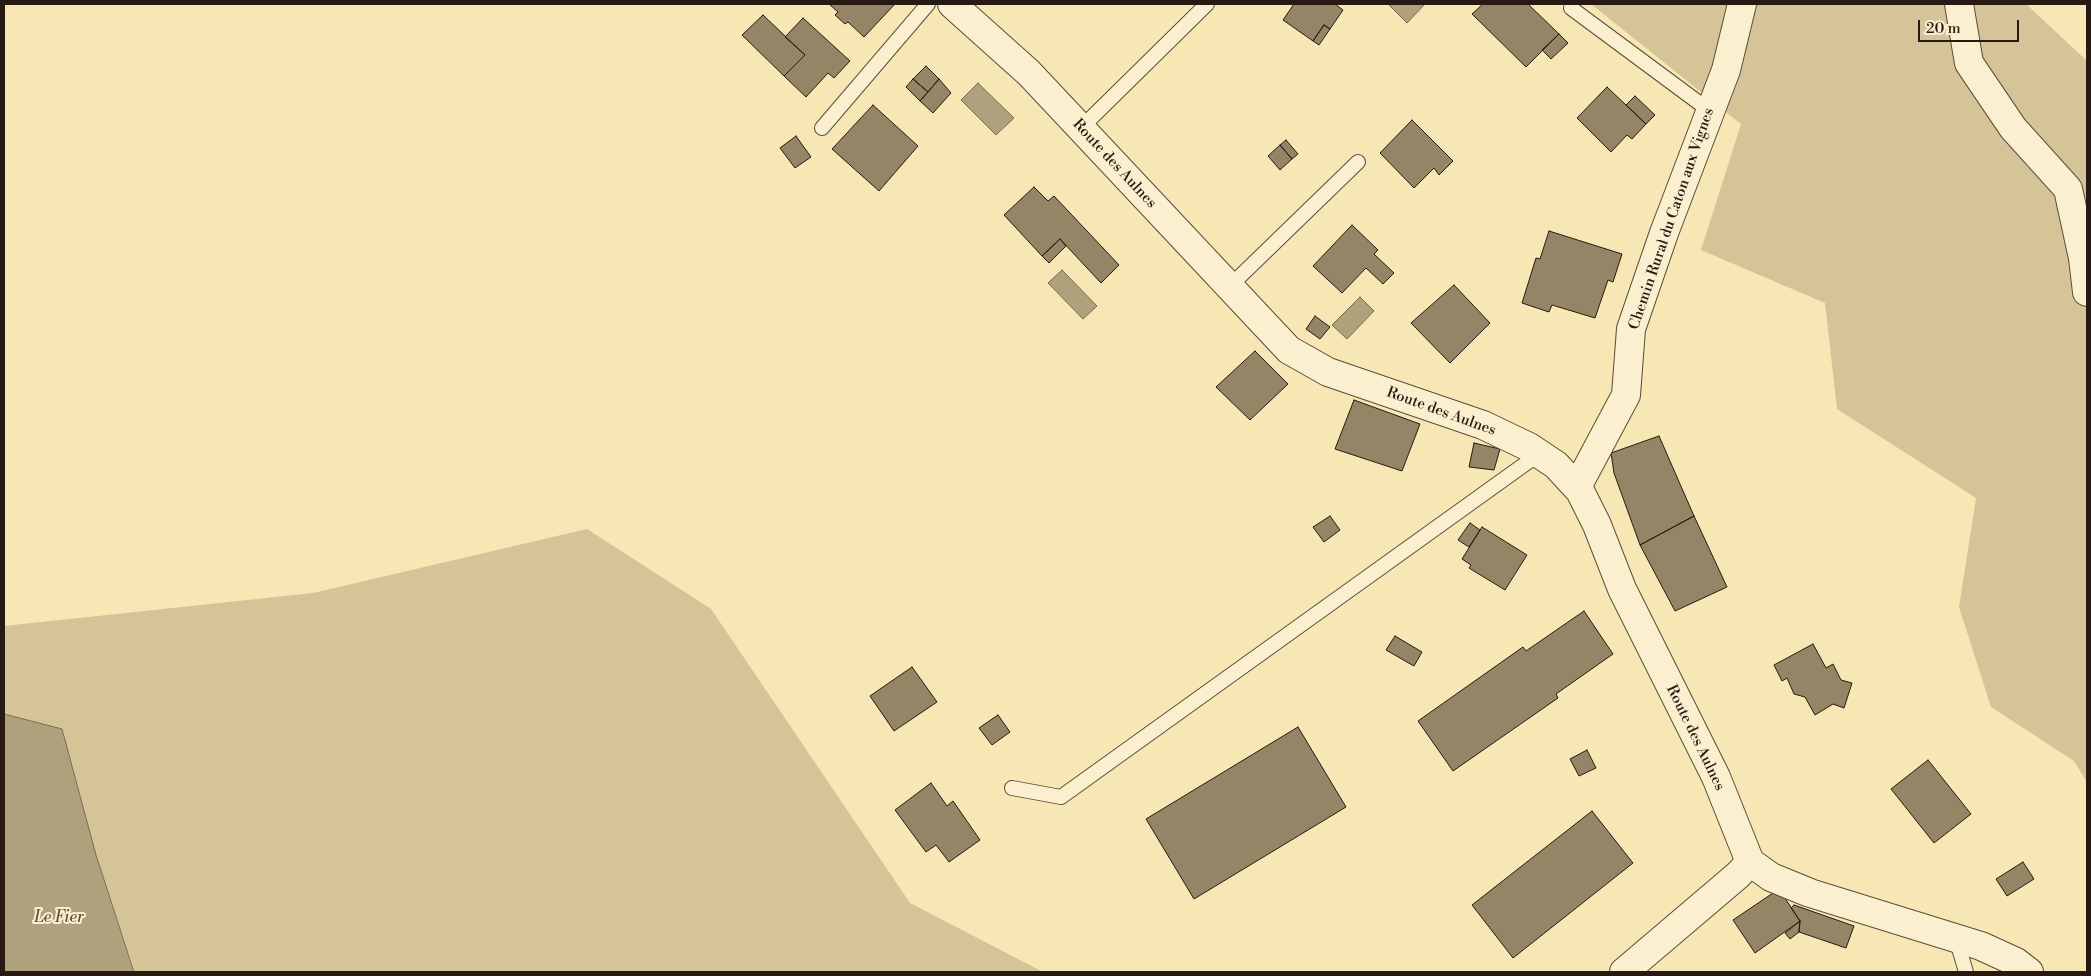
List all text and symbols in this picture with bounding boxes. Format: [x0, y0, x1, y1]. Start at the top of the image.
scale bar [1921, 10, 2022, 42]
text: 20 m [1926, 19, 1961, 38]
street label: Chemin Rural du Caton aux Vignes [1625, 106, 1719, 332]
street label: Route des Aulnes [1068, 116, 1160, 212]
street label: Route des Aulnes [1384, 384, 1498, 440]
street label: Route des Aulnes [1662, 682, 1728, 794]
water label: Le Fier [34, 908, 84, 928]

